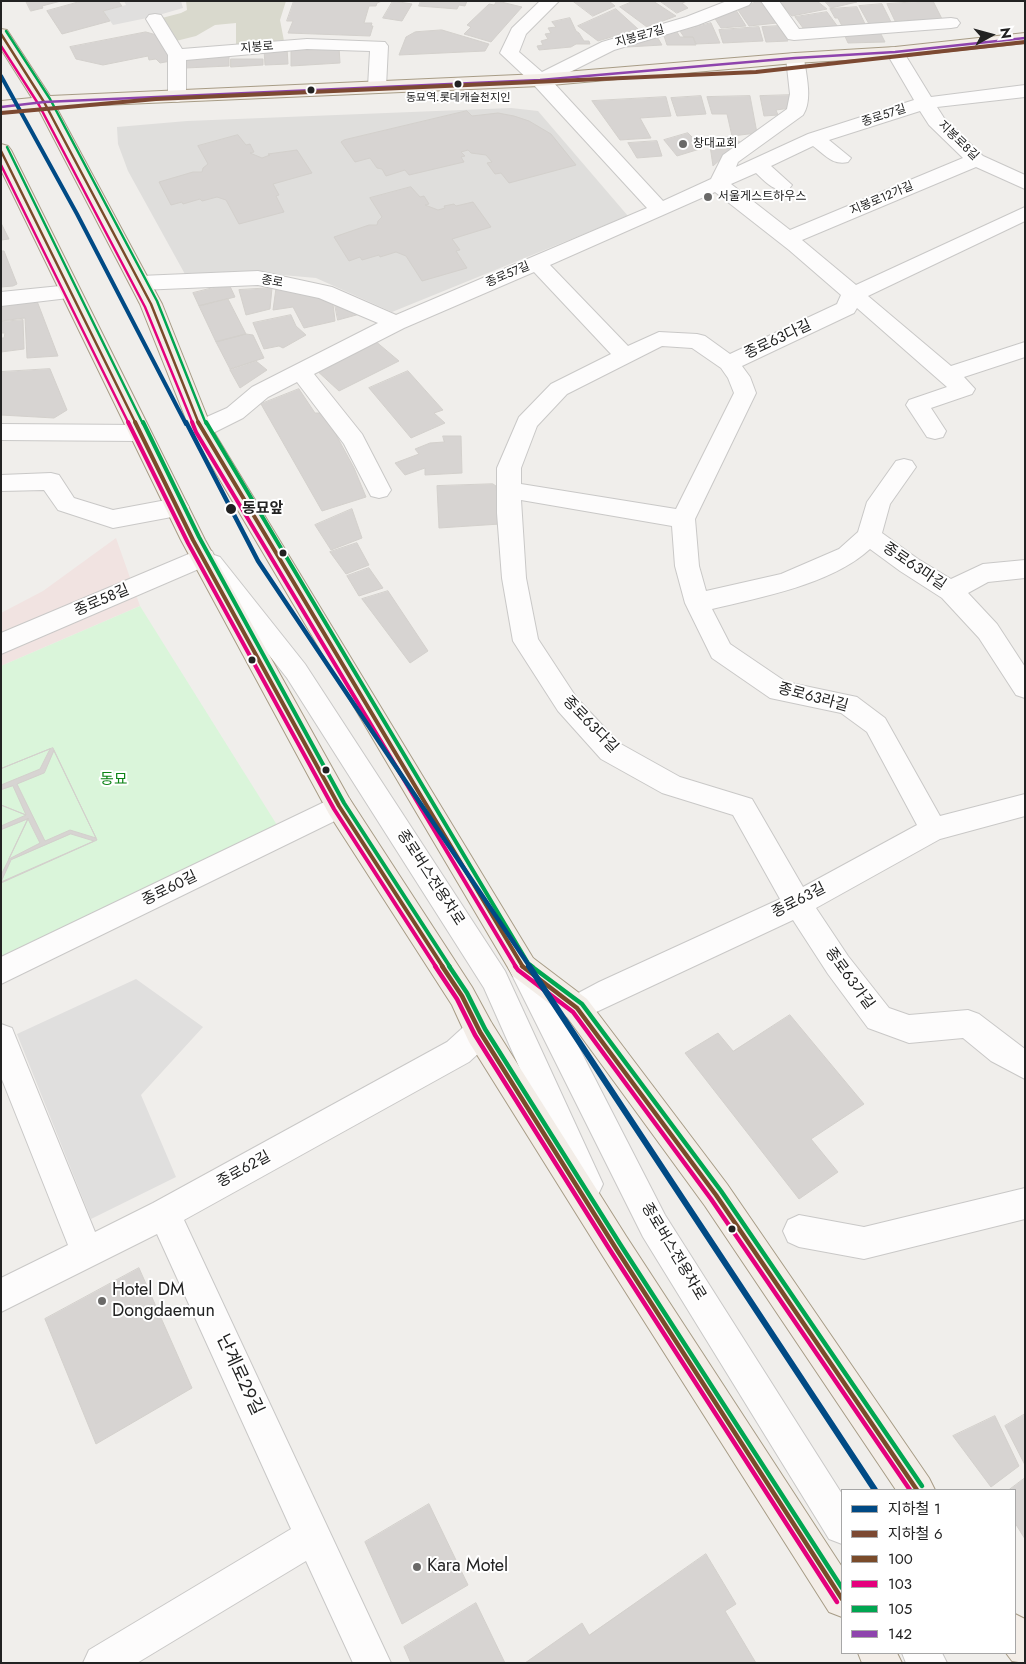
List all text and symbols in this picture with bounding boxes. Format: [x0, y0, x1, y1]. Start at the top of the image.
north arrow [966, 10, 1016, 60]
street label: 지봉로7길 [614, 23, 666, 51]
text: N [995, 26, 1016, 40]
street label: 지봉로 [240, 39, 274, 57]
marker: 동묘역.롯데캐슬천지인 [453, 79, 463, 89]
unlabelled marker [306, 85, 316, 95]
place label: 동묘역.롯데캐슬천지인 [406, 91, 510, 105]
street label: 종로57길 [860, 102, 908, 130]
street label: 지봉로8길 [935, 118, 981, 164]
place label: 창대교회 [693, 137, 737, 151]
marker: 창대교회 [677, 138, 689, 150]
street label: 지봉로12가길 [848, 179, 916, 219]
place label: 서울게스트하우스 [718, 190, 806, 204]
marker: 서울게스트하우스 [702, 191, 714, 203]
street label: 종로57길 [484, 259, 532, 291]
street label: 종로 [260, 273, 284, 291]
street label: 종로63다길 [742, 317, 814, 363]
place label: 동묘앞 [242, 500, 283, 518]
marker: 동묘앞 [224, 502, 238, 516]
street label: 종로63마길 [879, 539, 949, 595]
unlabelled marker [278, 548, 288, 558]
street label: 종로58길 [72, 581, 132, 621]
unlabelled marker [247, 655, 257, 665]
street label: 종로63라길 [776, 680, 850, 716]
street label: 종로63다길 [559, 693, 621, 757]
unlabelled marker [321, 765, 331, 775]
park label: 동묘 [100, 771, 128, 789]
street label: 종로버스전용차로 [392, 827, 468, 929]
street label: 종로60길 [140, 868, 200, 910]
street label: 종로63길 [769, 880, 829, 922]
street label: 종로63가길 [821, 945, 877, 1013]
street label: 종로62길 [214, 1148, 274, 1192]
street label: 종로버스전용차로 [637, 1200, 709, 1304]
unlabelled marker [727, 1224, 737, 1234]
place label: Hotel DM Dongdaemun [112, 1280, 215, 1322]
marker: Hotel DM Dongdaemun [96, 1295, 108, 1307]
street label: 난계로29길 [211, 1331, 267, 1419]
legend [841, 1489, 1016, 1654]
text: 지하철 1 [888, 1498, 941, 1520]
text: 지하철 6 [888, 1523, 943, 1545]
text: 100 [888, 1548, 913, 1570]
place label: Kara Motel [427, 1556, 508, 1578]
marker: Kara Motel [411, 1561, 423, 1573]
text: 103 [888, 1573, 912, 1595]
text: 105 [888, 1598, 912, 1620]
text: 142 [888, 1623, 912, 1645]

